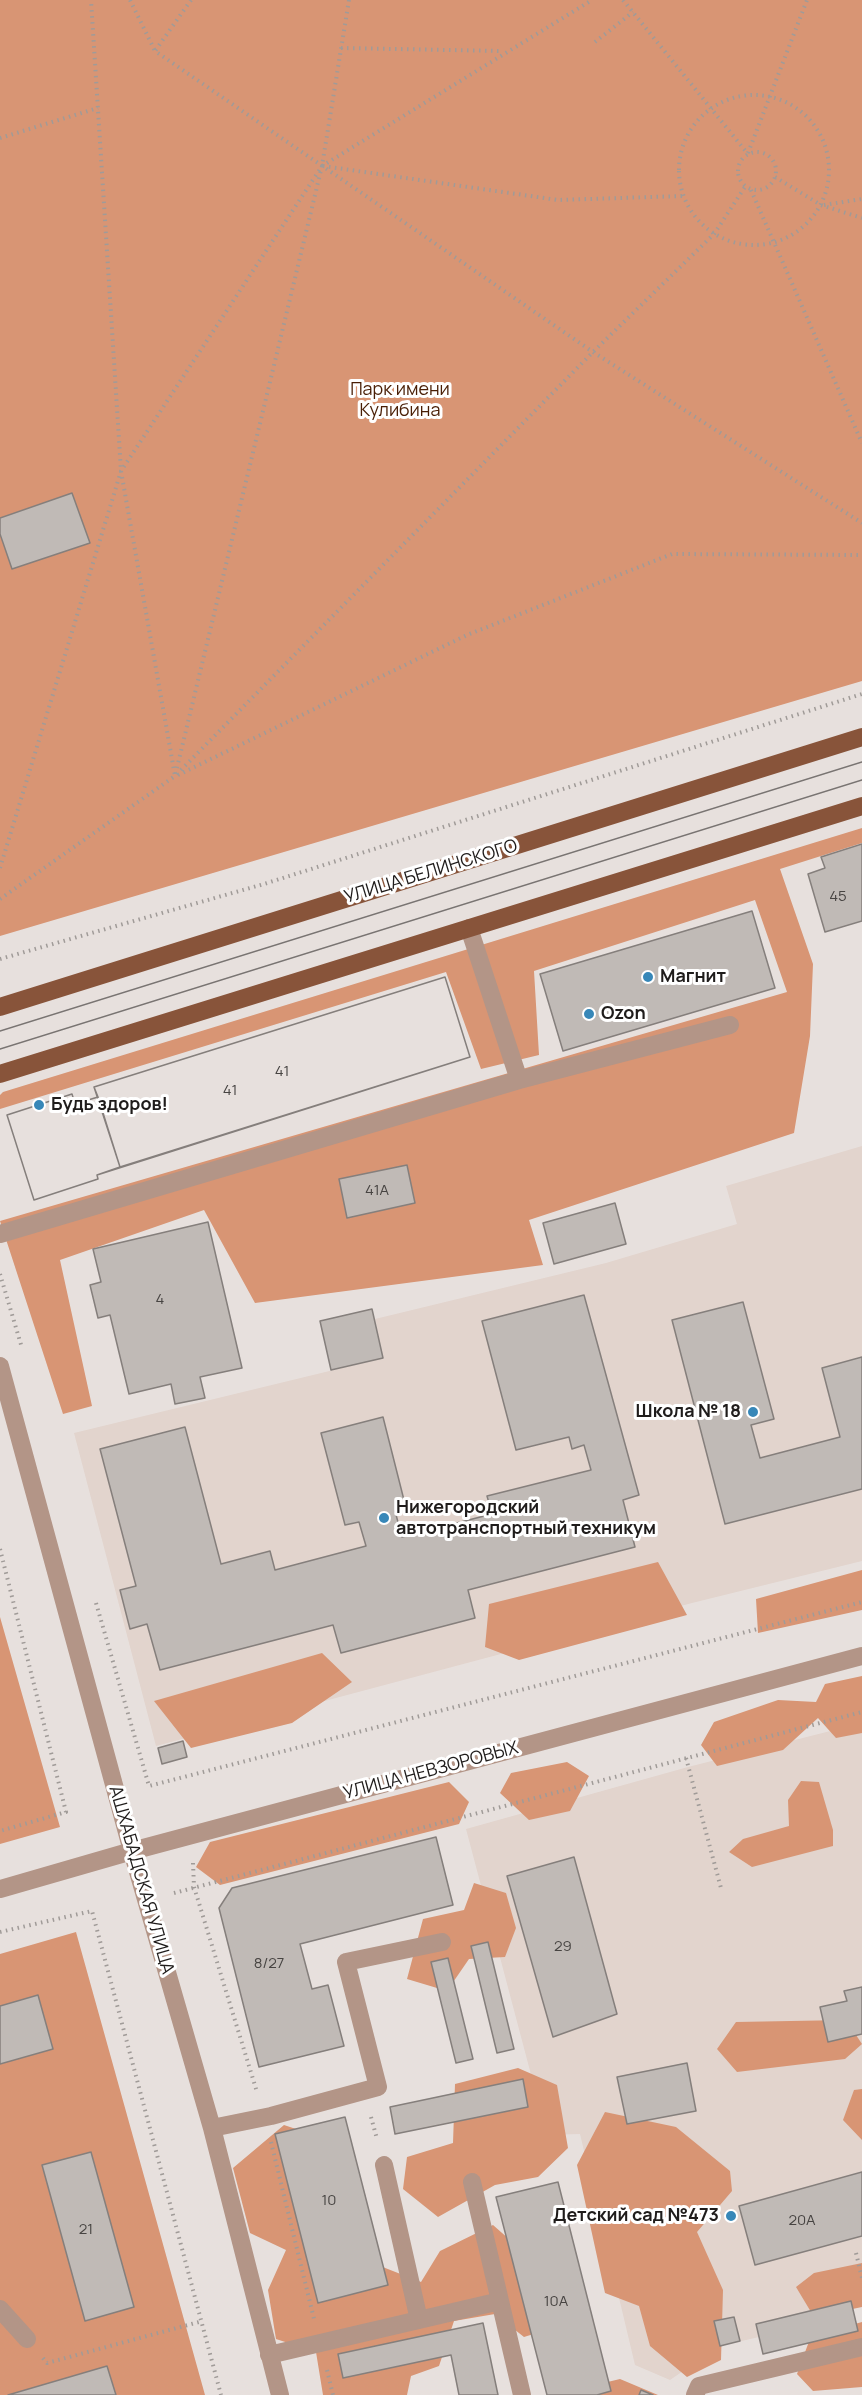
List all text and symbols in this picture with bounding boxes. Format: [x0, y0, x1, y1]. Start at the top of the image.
park label: Парк имени Кулибина [350, 379, 450, 422]
street label: УЛИЦА БЕЛИНСКОГО [342, 835, 520, 909]
house number: 45 [829, 888, 847, 906]
place label: Магнит [660, 966, 726, 988]
marker: Магнит [641, 970, 655, 984]
place label: Ozon [601, 1003, 646, 1025]
marker: Ozon [582, 1007, 596, 1021]
house number: 41 [275, 1063, 289, 1081]
house number: 41 [223, 1082, 237, 1100]
place label: Будь здоров! [51, 1094, 168, 1116]
marker: Будь здоров! [32, 1098, 46, 1112]
house number: 41А [365, 1182, 389, 1200]
house number: 4 [156, 1291, 164, 1309]
place label: Школа № 18 [636, 1401, 741, 1423]
marker: Школа № 18 [746, 1405, 760, 1419]
place label: Нижегородский автотранспортный техникум [396, 1497, 656, 1540]
marker: Нижегородский автотранспортный техникум [377, 1511, 391, 1525]
street label: УЛИЦА НЕВЗОРОВЫХ [341, 1737, 521, 1805]
street label: АШХАБАДСКАЯ УЛИЦА [104, 1783, 178, 1977]
house number: 29 [554, 1938, 572, 1956]
house number: 8/27 [254, 1955, 284, 1973]
house number: 10 [322, 2192, 336, 2210]
place label: Детский сад №473 [553, 2205, 719, 2227]
marker: Детский сад №473 [724, 2209, 738, 2223]
house number: 20А [788, 2212, 816, 2230]
house number: 21 [79, 2221, 93, 2239]
house number: 10А [544, 2293, 568, 2311]

